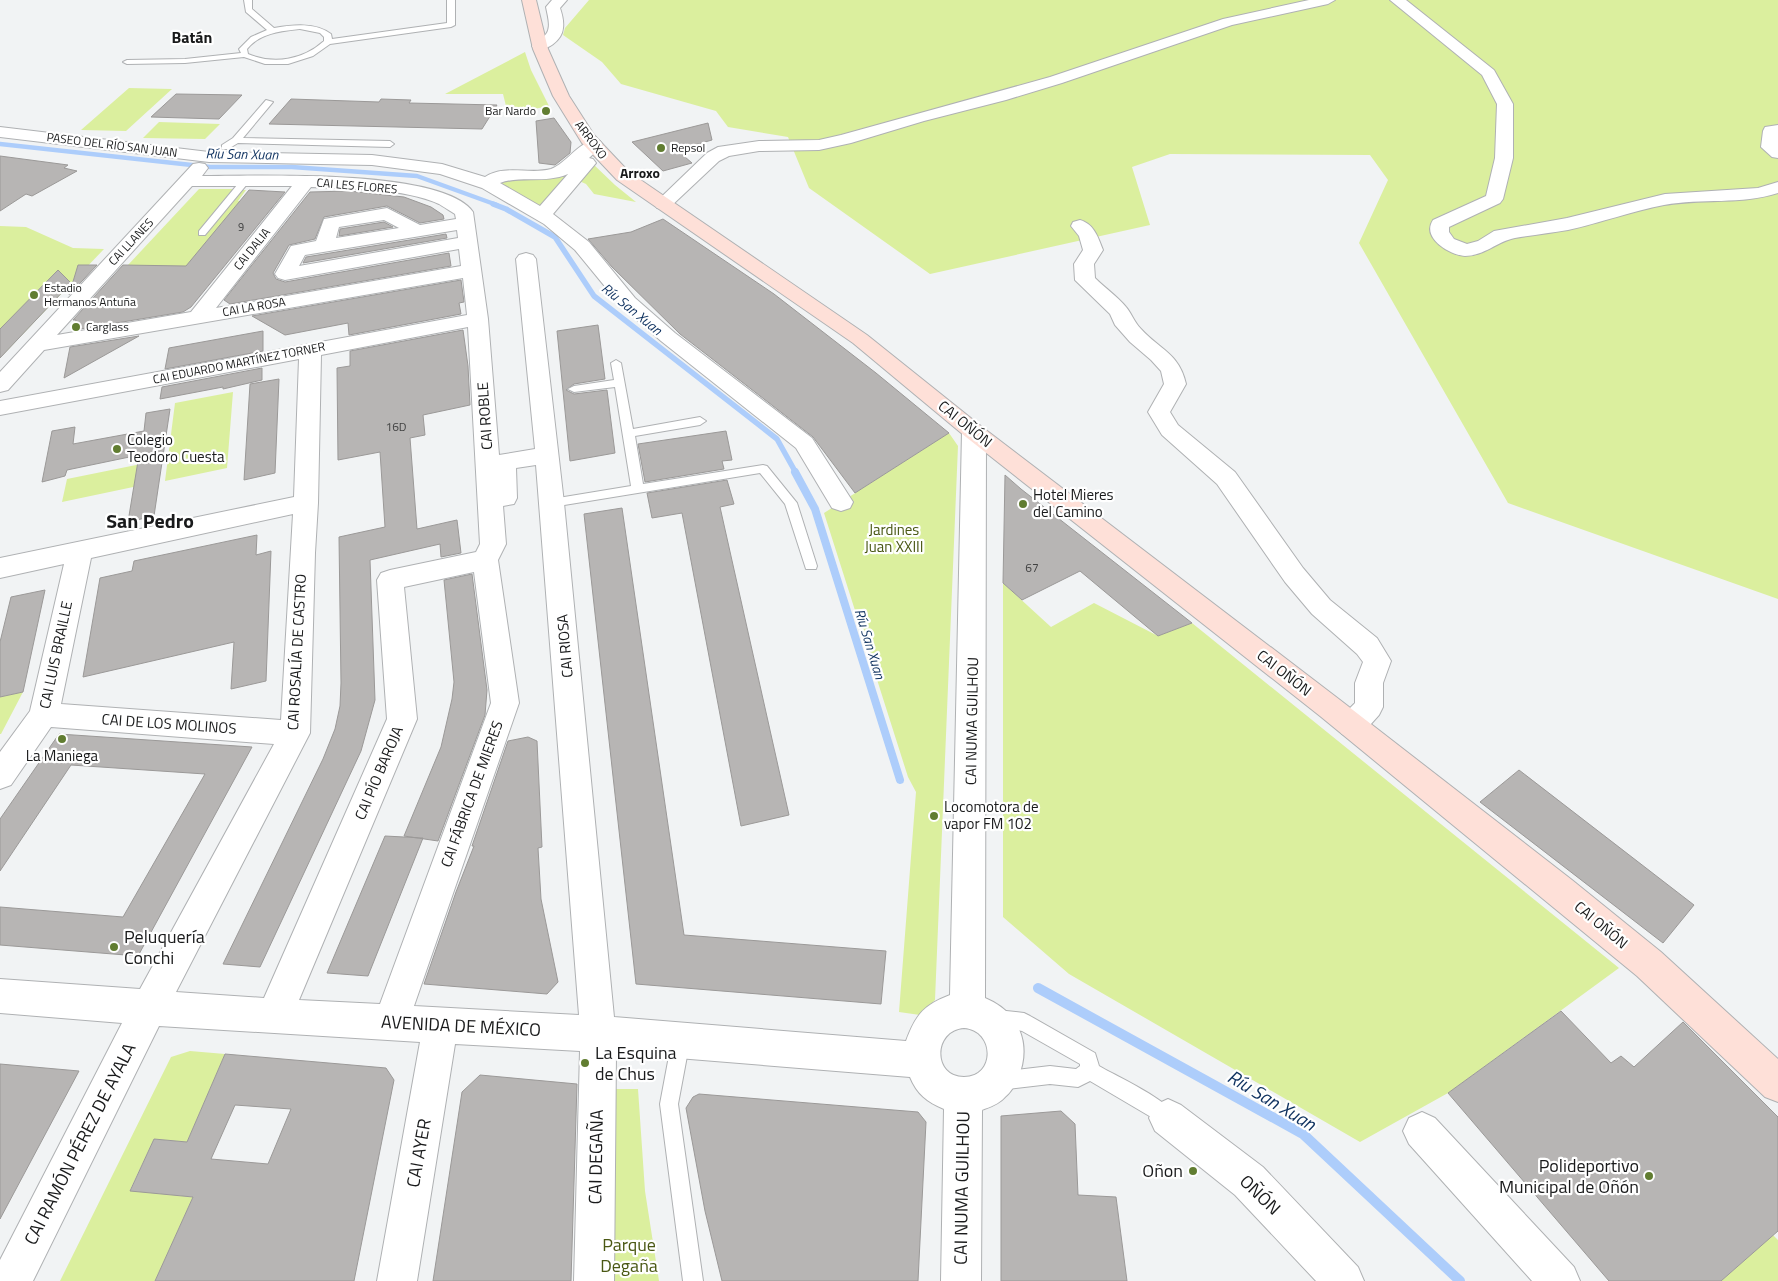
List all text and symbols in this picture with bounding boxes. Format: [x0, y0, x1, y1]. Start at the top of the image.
district label: Batán [172, 25, 212, 49]
place label: Bar Nardo [485, 101, 536, 120]
marker: Bar Nardo [540, 105, 552, 117]
street label: ARROXO [571, 116, 612, 163]
street label: PASEO DEL RÍO SAN JUAN [46, 127, 179, 162]
place label: Repsol [671, 138, 705, 157]
water label: Ríu San Xuan [205, 142, 280, 165]
marker: Repsol [655, 142, 667, 154]
district label: Arroxo [620, 162, 660, 183]
street label: CAI LES FLORES [316, 173, 398, 198]
street label: CAI LLANES [104, 214, 158, 270]
house number: 9 [238, 219, 244, 235]
street label: CAI DALIA [229, 223, 275, 274]
place label: Estadio Hermanos Antuña [44, 278, 136, 311]
water label: Ríu San Xuan [597, 278, 668, 340]
marker: Estadio Hermanos Antuña [28, 289, 40, 301]
street label: CAI LA ROSA [221, 292, 287, 321]
place label: Carglass [86, 317, 129, 336]
marker: Carglass [70, 321, 82, 333]
street label: CAI EDUARDO MARTÍNEZ TORNER [151, 336, 327, 389]
street label: CAI ROBLE [471, 381, 498, 451]
street label: CAI OÑÓN [933, 394, 997, 453]
house number: 16D [385, 417, 407, 436]
place label: Colegio Teodoro Cuesta [127, 428, 225, 468]
marker: Colegio Teodoro Cuesta [111, 443, 123, 455]
place label: Hotel Mieres del Camino [1033, 483, 1114, 523]
marker: Hotel Mieres del Camino [1017, 498, 1029, 510]
district label: San Pedro [106, 505, 194, 536]
park label: Jardines Juan XXIII [865, 518, 923, 558]
house number: 67 [1025, 558, 1039, 577]
street label: CAI ROSALÍA DE CASTRO [281, 573, 312, 731]
street label: CAI LUIS BRAILLE [33, 599, 78, 711]
water label: Ríu San Xuan [850, 606, 891, 683]
street label: CAI RIOSA [550, 613, 579, 679]
street label: CAI OÑÓN [1252, 644, 1317, 701]
street label: CAI NUMA GUILHOU [959, 657, 984, 785]
street label: CAI DE LOS MOLINOS [101, 707, 237, 740]
street label: CAI FÁBRICA DE MIERES [434, 717, 509, 870]
street label: CAI PÍO BAROJA [348, 722, 409, 823]
marker: La Maniega [56, 733, 68, 745]
place label: La Maniega [26, 744, 99, 767]
place label: Locomotora de vapor FM 102 [944, 795, 1039, 835]
marker: Locomotora de vapor FM 102 [928, 810, 940, 822]
street label: CAI OÑÓN [1569, 895, 1633, 954]
place label: Peluquería Conchi [124, 923, 205, 971]
marker: Peluquería Conchi [108, 941, 120, 953]
street label: AVENIDA DE MÉXICO [381, 1008, 542, 1043]
street label: CAI RAMÓN PÉREZ DE AYALA [17, 1038, 142, 1249]
place label: La Esquina de Chus [595, 1039, 677, 1087]
marker: La Esquina de Chus [579, 1057, 591, 1069]
water label: Ríu San Xuan [1222, 1062, 1323, 1138]
street label: CAI DEGAÑA [581, 1109, 610, 1205]
street label: CAI NUMA GUILHOU [947, 1111, 976, 1265]
street label: CAI AYER [399, 1116, 438, 1189]
place label: Polideportivo Municipal de Oñón [1499, 1152, 1639, 1200]
place label: Oñon [1142, 1157, 1183, 1184]
marker: Oñon [1187, 1165, 1199, 1177]
street label: OÑÓN [1234, 1168, 1287, 1221]
marker: Polideportivo Municipal de Oñón [1643, 1170, 1655, 1182]
park label: Parque Degaña [600, 1231, 658, 1279]

